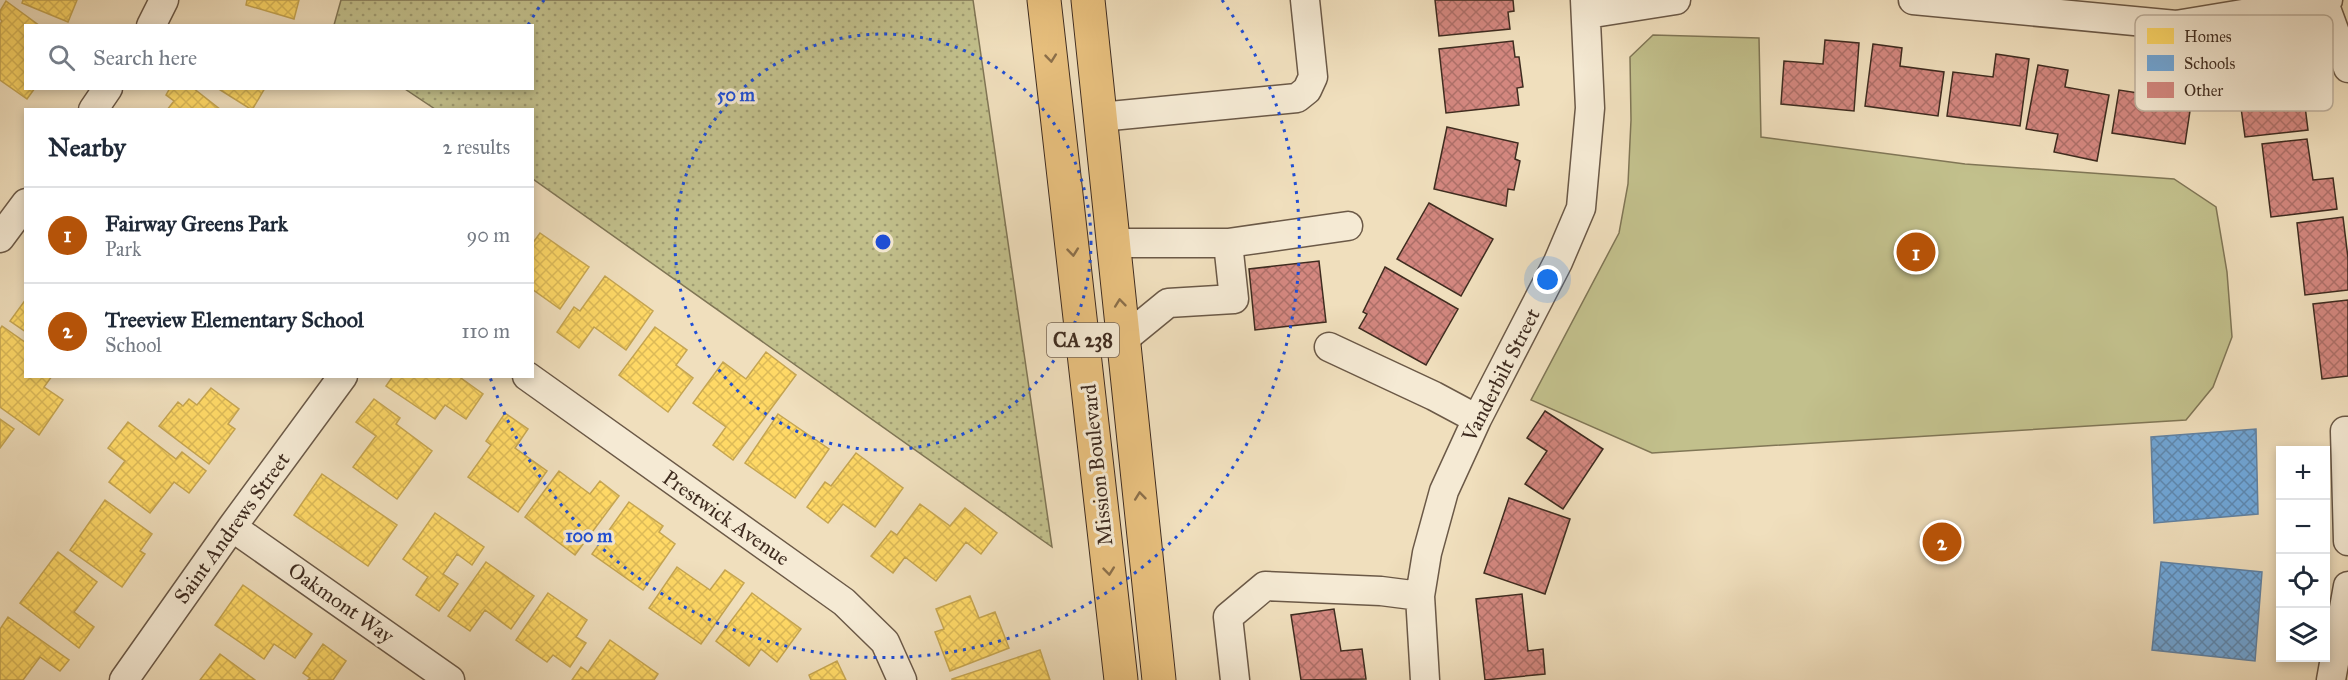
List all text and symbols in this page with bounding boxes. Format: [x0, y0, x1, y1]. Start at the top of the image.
legend [2135, 15, 2333, 111]
search box [24, 24, 534, 90]
text: Homes [2184, 27, 2232, 46]
icon: search [45, 41, 78, 74]
text: Search here [93, 44, 197, 71]
one-way arrow [1044, 54, 1057, 63]
text: Schools [2184, 54, 2235, 73]
text: Other [2184, 81, 2223, 100]
text: 50 m [717, 84, 756, 106]
text: Nearby [48, 131, 126, 163]
text: 2 results [442, 135, 510, 159]
text: Fairway Greens Park [105, 210, 288, 237]
text: 1 [64, 223, 71, 247]
text: 90 m [467, 223, 510, 247]
pin: 1 [1896, 230, 1936, 274]
centre of rings [873, 232, 893, 252]
text: Park [105, 237, 141, 261]
one-way arrow [1066, 247, 1079, 256]
your location [1533, 265, 1562, 294]
one-way arrow [1114, 298, 1127, 307]
street label: Vanderbilt Street [1456, 304, 1546, 447]
text: Treeview Elementary School [105, 306, 364, 333]
text: 2 [63, 319, 72, 343]
text: 110 m [462, 319, 510, 343]
road number: CA 238 [1047, 323, 1119, 357]
text: School [105, 333, 162, 357]
street label: Mission Boulevard [1076, 382, 1118, 547]
map controls [2276, 446, 2330, 662]
button: + [2276, 446, 2330, 500]
street label: Saint Andrews Street [168, 447, 296, 609]
street label: Prestwick Avenue [657, 465, 795, 572]
one-way arrow [1134, 492, 1147, 501]
button: − [2276, 500, 2330, 554]
pin: 2 [1922, 520, 1962, 564]
text: 100 m [566, 525, 613, 547]
button: locate [2276, 554, 2330, 608]
street label: Oakmont Way [283, 557, 400, 650]
one-way arrow [1102, 566, 1114, 575]
button: layers [2276, 608, 2330, 662]

